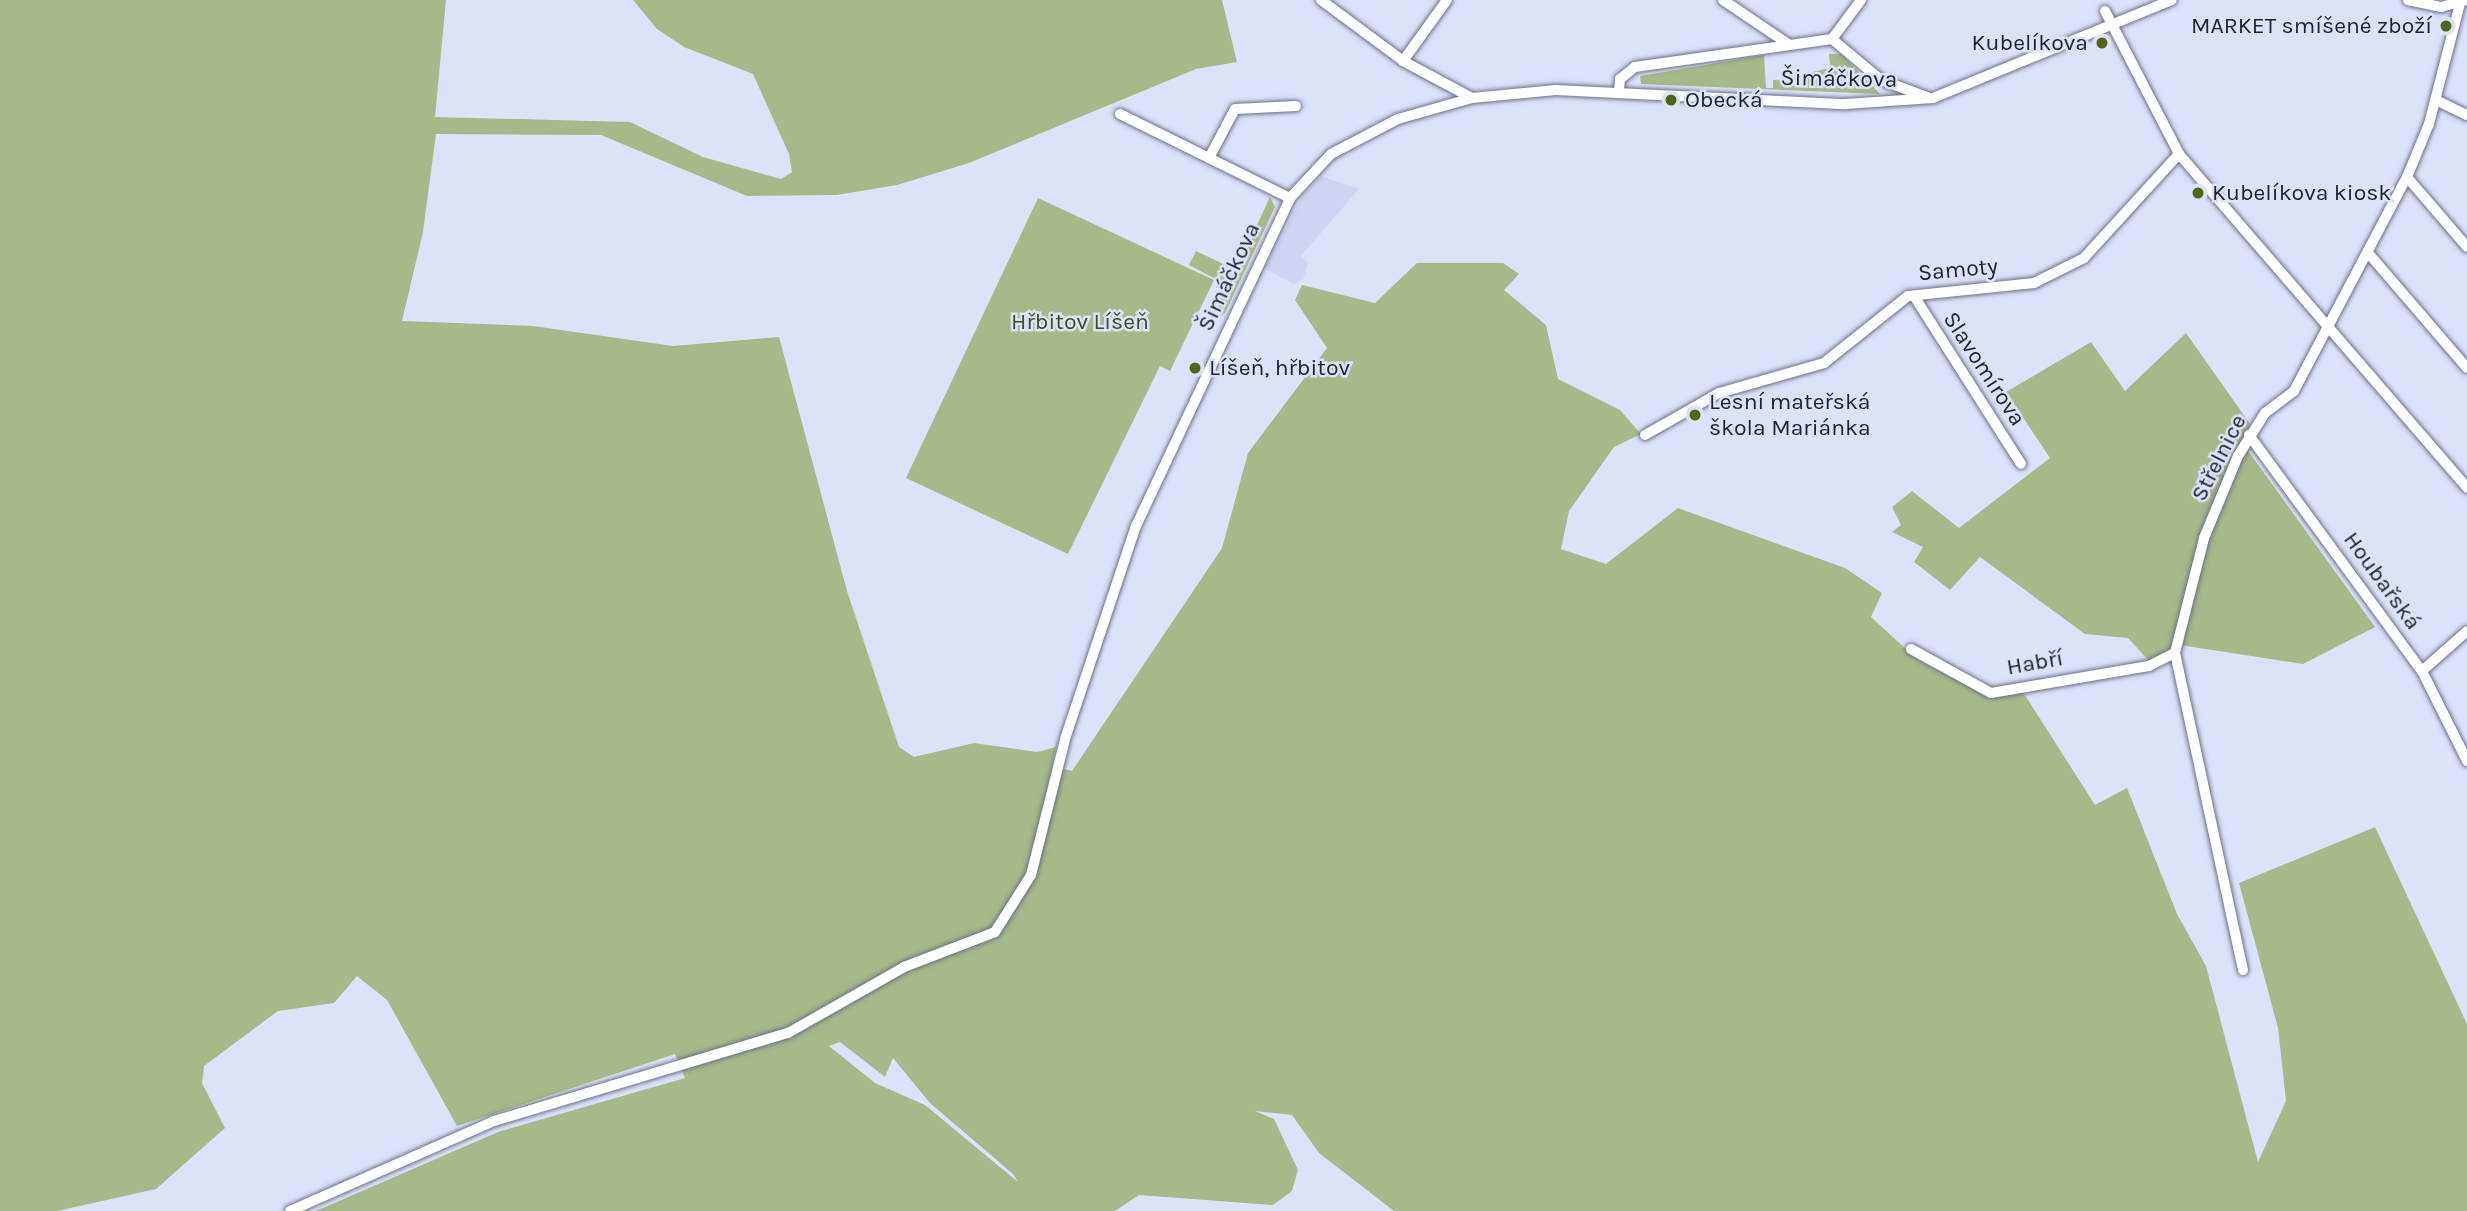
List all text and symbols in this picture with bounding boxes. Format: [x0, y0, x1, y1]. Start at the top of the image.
place label: MARKET smíšené zboží [2191, 12, 2432, 40]
marker: MARKET smíšené zboží [2438, 18, 2454, 34]
place label: Kubelíkova [1972, 29, 2088, 57]
marker: Kubelíkova [2094, 35, 2110, 51]
street label: Šimáčkova [1780, 64, 1898, 94]
place label: Obecká [1685, 86, 1763, 114]
marker: Obecká [1663, 92, 1679, 108]
place label: Kubelíkova kiosk [2212, 179, 2391, 207]
marker: Kubelíkova kiosk [2190, 185, 2206, 201]
street label: Šimáčkova [1192, 218, 1266, 336]
street label: Samoty [1917, 253, 1999, 287]
street label: Slavomírova [1937, 307, 2031, 431]
park label: Hřbitov Líšeň [1011, 308, 1149, 336]
place label: Líšeň, hřbitov [1209, 354, 1350, 382]
marker: Líšeň, hřbitov [1187, 360, 1203, 376]
place label: Lesní mateřská škola Mariánka [1709, 388, 1871, 442]
marker: Lesní mateřská škola Mariánka [1687, 407, 1703, 423]
street label: Střelnice [2185, 410, 2253, 506]
street label: Houbařská [2337, 527, 2427, 635]
street label: Habří [2005, 644, 2065, 682]

